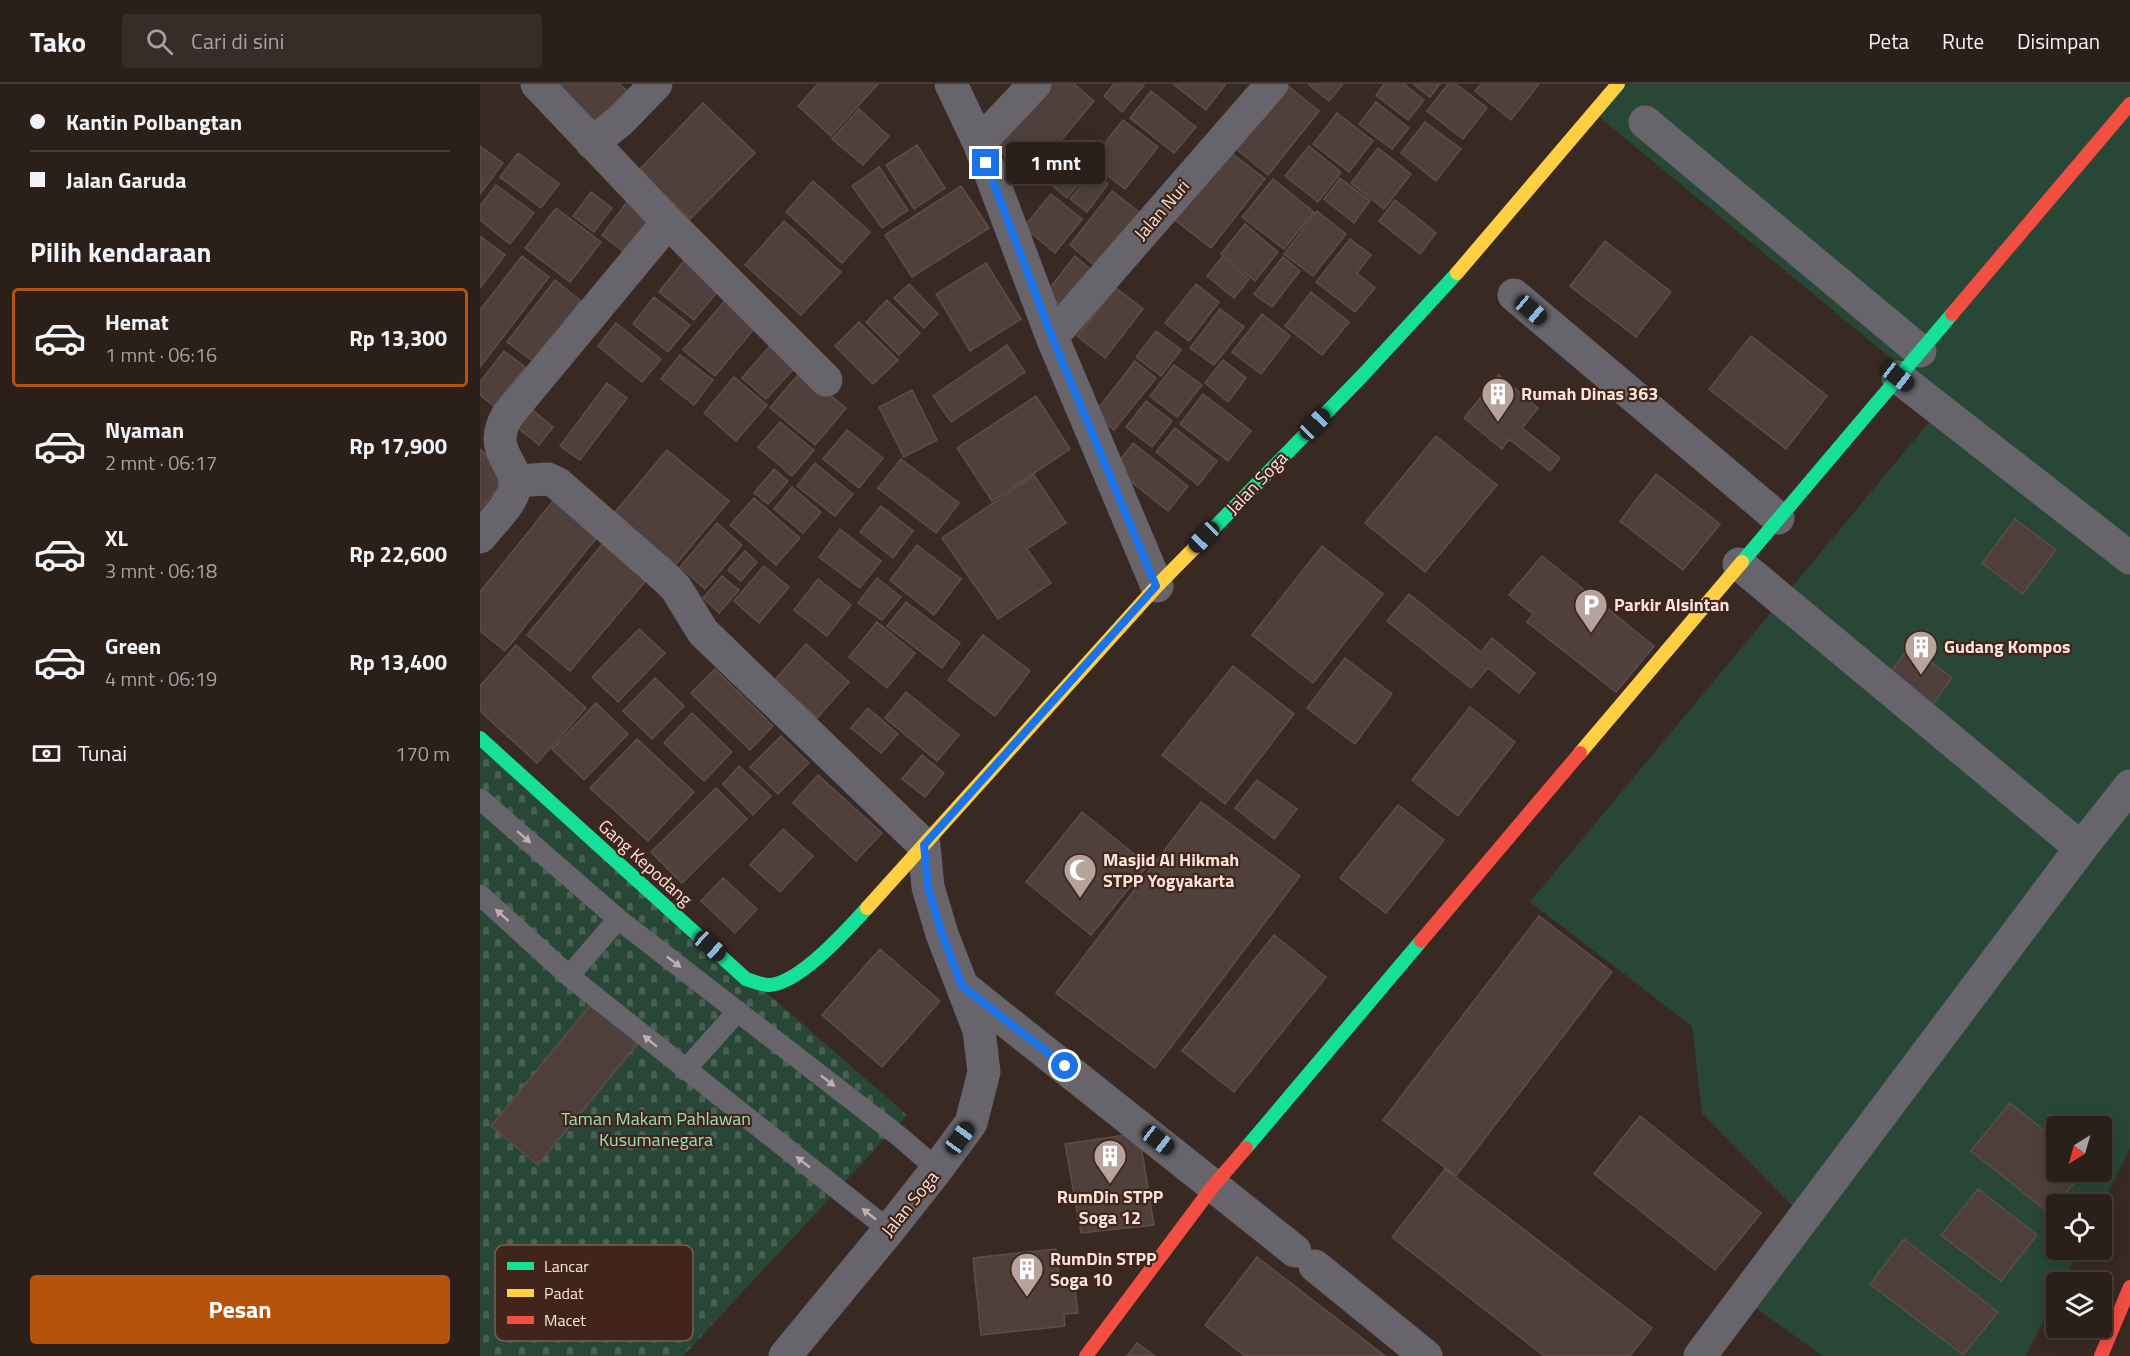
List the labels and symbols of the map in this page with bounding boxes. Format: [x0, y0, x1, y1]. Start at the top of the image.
callout: 1 mnt [1007, 142, 1106, 184]
route end [972, 149, 999, 176]
street label: Jalan Nuri [1128, 173, 1196, 246]
car [1511, 292, 1551, 328]
car [1878, 359, 1918, 395]
building icon: Rumah Dinas 363 [1480, 376, 1516, 423]
place label: Rumah Dinas 363 [1521, 380, 1658, 407]
car [1296, 405, 1334, 443]
street label: Jalan Soga [1220, 445, 1294, 520]
car [1185, 518, 1223, 556]
parking icon: Parkir Alsintan [1573, 587, 1609, 634]
place label: Parkir Alsintan [1614, 591, 1729, 618]
building icon: Gudang Kompos [1903, 629, 1939, 676]
place label: Gudang Kompos [1944, 633, 2070, 660]
street label: Gang Kepodang [592, 813, 698, 912]
one-way arrow [516, 830, 531, 843]
place label: Masjid Al Hikmah STPP Yogyakarta [1103, 846, 1239, 894]
mosque icon: Masjid Al Hikmah STPP Yogyakarta [1062, 852, 1098, 899]
one-way arrow [495, 908, 509, 922]
car [691, 927, 729, 965]
one-way arrow [666, 955, 682, 968]
one-way arrow [642, 1035, 658, 1048]
route start [1051, 1052, 1078, 1079]
one-way arrow [821, 1074, 836, 1086]
park label: Taman Makam Pahlawan Kusumanegara [561, 1105, 751, 1153]
north arrow [2046, 1116, 2112, 1182]
car [942, 1118, 978, 1158]
car [1138, 1122, 1178, 1158]
building icon: RumDin STPP Soga 12 [1092, 1138, 1128, 1185]
one-way arrow [795, 1157, 810, 1169]
street label: Jalan Soga [874, 1165, 945, 1243]
place label: RumDin STPP Soga 12 [1057, 1183, 1164, 1231]
one-way arrow [861, 1208, 877, 1221]
legend [495, 1245, 693, 1341]
place label: RumDin STPP Soga 10 [1050, 1245, 1157, 1293]
building icon: RumDin STPP Soga 10 [1009, 1251, 1045, 1298]
text: Lancar [544, 1254, 589, 1278]
text: Padat [544, 1281, 584, 1305]
text: Macet [544, 1308, 586, 1332]

